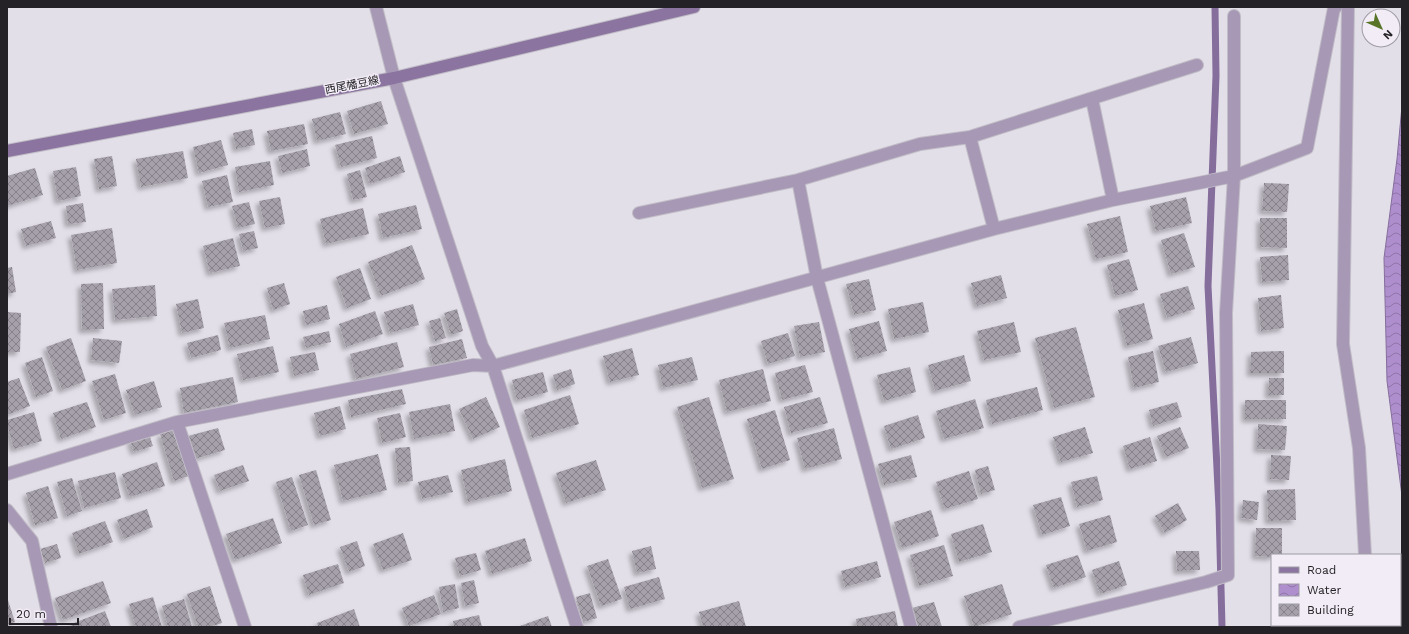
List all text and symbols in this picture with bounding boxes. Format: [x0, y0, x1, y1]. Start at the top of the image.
north arrow [1361, 8, 1401, 48]
text: N [1380, 27, 1395, 42]
street label: 西尾幡豆線 [324, 73, 380, 97]
legend [1271, 554, 1401, 626]
text: Road [1307, 563, 1336, 577]
text: Water [1307, 583, 1342, 597]
scale bar [10, 600, 78, 626]
text: Building [1307, 603, 1354, 617]
text: 20 m [16, 607, 46, 621]

